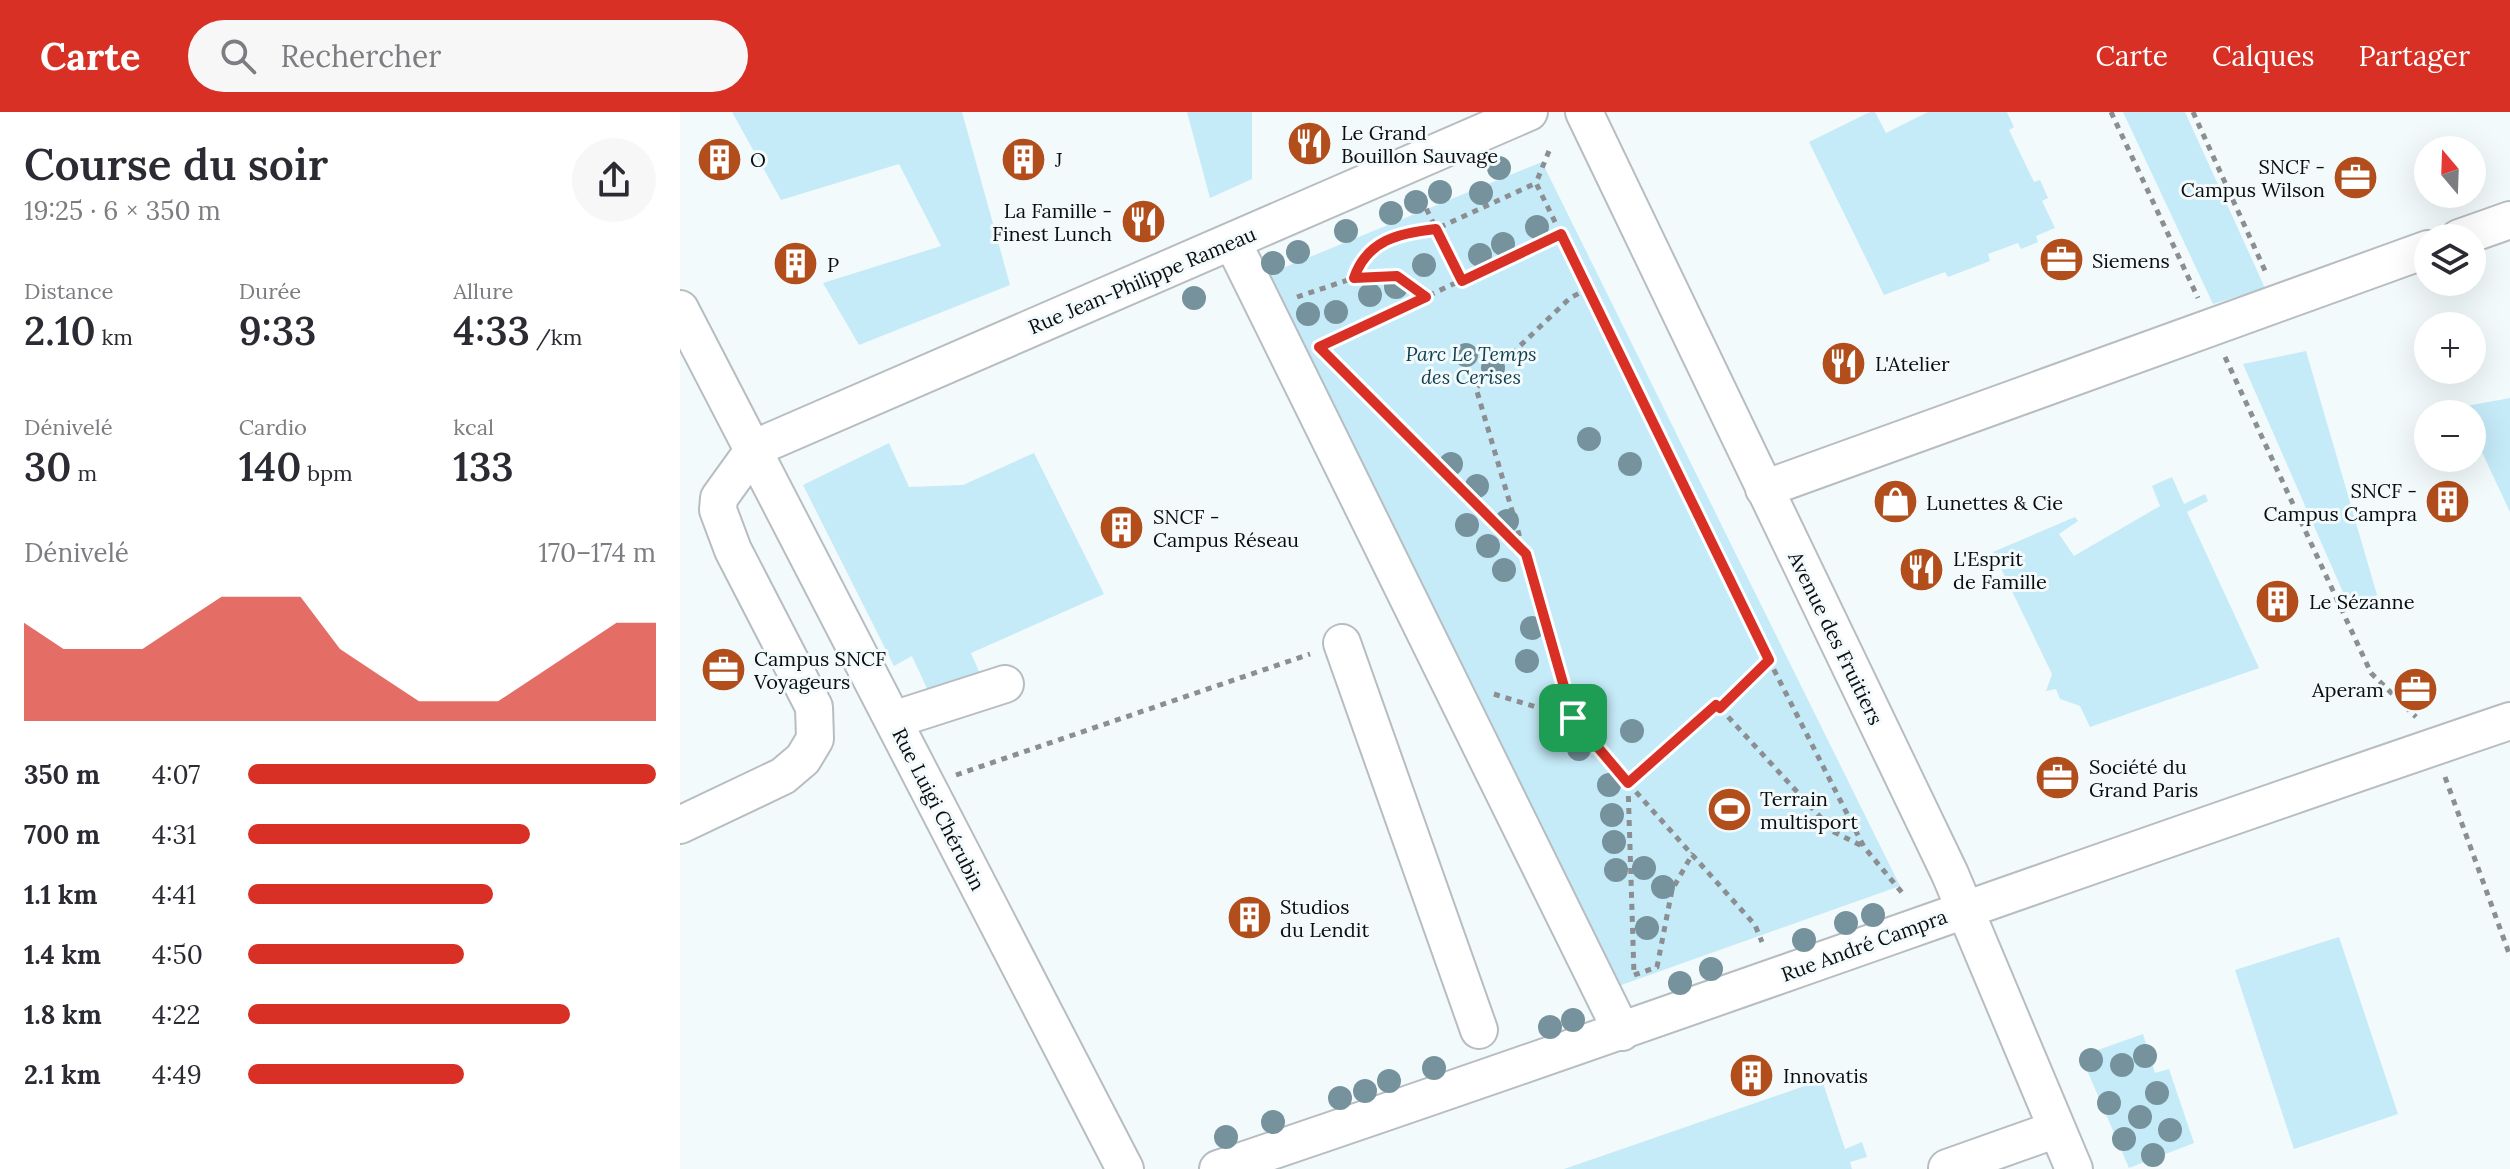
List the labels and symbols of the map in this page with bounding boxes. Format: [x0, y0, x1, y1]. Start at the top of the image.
restaurant icon: Le Grand Bouillon Sauvage [1286, 120, 1334, 168]
place label: Le Grand Bouillon Sauvage [1341, 120, 1498, 168]
building icon: O [695, 135, 743, 183]
building icon: J [1000, 135, 1048, 183]
north arrow [2414, 136, 2486, 208]
place label: O [750, 147, 766, 172]
place label: J [1054, 147, 1062, 172]
office icon: SNCF - Campus Wilson [2332, 153, 2380, 201]
place label: SNCF - Campus Wilson [2181, 154, 2325, 202]
place label: La Famille - Finest Lunch [992, 198, 1112, 246]
restaurant icon: La Famille - Finest Lunch [1119, 198, 1167, 246]
street label: Rue Jean-Philippe Rameau [1024, 221, 1260, 339]
office icon: Siemens [2037, 236, 2085, 284]
building icon: P [772, 240, 820, 288]
place label: Siemens [2092, 248, 2170, 273]
place label: P [827, 252, 839, 277]
restaurant icon: L'Atelier [1820, 339, 1868, 387]
park label: Parc Le Temps des Cerises [1405, 341, 1537, 389]
place label: L'Atelier [1875, 351, 1950, 376]
building icon: SNCF - Campus Campra [2424, 477, 2472, 525]
shop icon: Lunettes & Cie [1871, 478, 1919, 526]
place label: SNCF - Campus Campra [2263, 478, 2417, 526]
place label: Lunettes & Cie [1926, 490, 2063, 515]
building icon: SNCF - Campus Réseau [1098, 504, 1146, 552]
place label: SNCF - Campus Réseau [1153, 504, 1299, 552]
street label: Avenue des Fruitiers [1783, 546, 1889, 729]
restaurant icon: L'Esprit de Famille [1898, 546, 1946, 594]
place label: L'Esprit de Famille [1953, 546, 2047, 594]
building icon: Le Sézanne [2254, 577, 2302, 625]
place label: Le Sézanne [2309, 589, 2415, 614]
office icon: Campus SNCF Voyageurs [699, 645, 747, 693]
place label: Campus SNCF Voyageurs [753, 646, 886, 694]
office icon: Aperam [2391, 665, 2439, 713]
place label: Aperam [2311, 677, 2384, 702]
pin [1539, 684, 1607, 752]
street label: Rue Luigi Chérubin [887, 724, 991, 894]
office icon: Société du Grand Paris [2034, 753, 2082, 801]
place label: Société du Grand Paris [2089, 754, 2198, 802]
sports icon: Terrain multisport [1705, 785, 1753, 833]
place label: Terrain multisport [1760, 786, 1858, 834]
building icon: Studios du Lendit [1225, 894, 1273, 942]
place label: Studios du Lendit [1280, 894, 1370, 942]
street label: Rue André Campra [1778, 903, 1950, 987]
building icon: Innovatis [1728, 1051, 1776, 1099]
place label: Innovatis [1783, 1063, 1868, 1088]

